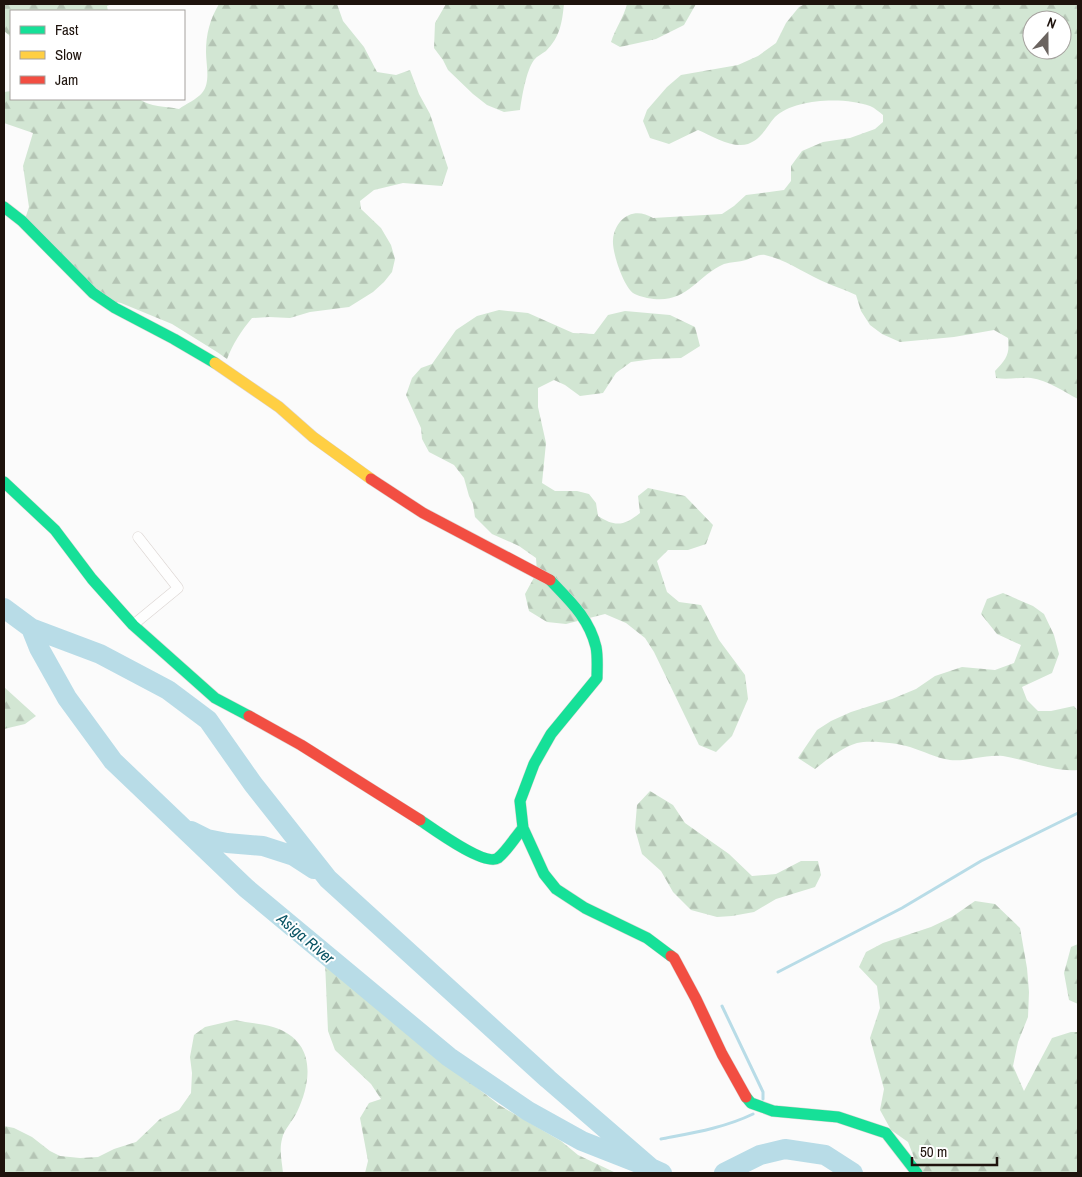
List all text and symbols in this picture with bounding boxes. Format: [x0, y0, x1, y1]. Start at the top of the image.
legend [10, 10, 185, 100]
north arrow [1022, 10, 1072, 60]
text: N [1045, 13, 1059, 33]
text: Fast [55, 19, 79, 40]
text: Slow [55, 44, 82, 65]
text: Jam [55, 69, 78, 90]
water label: Asiga River [272, 907, 340, 969]
scale bar [912, 1134, 997, 1166]
text: 50 m [920, 1141, 947, 1162]

